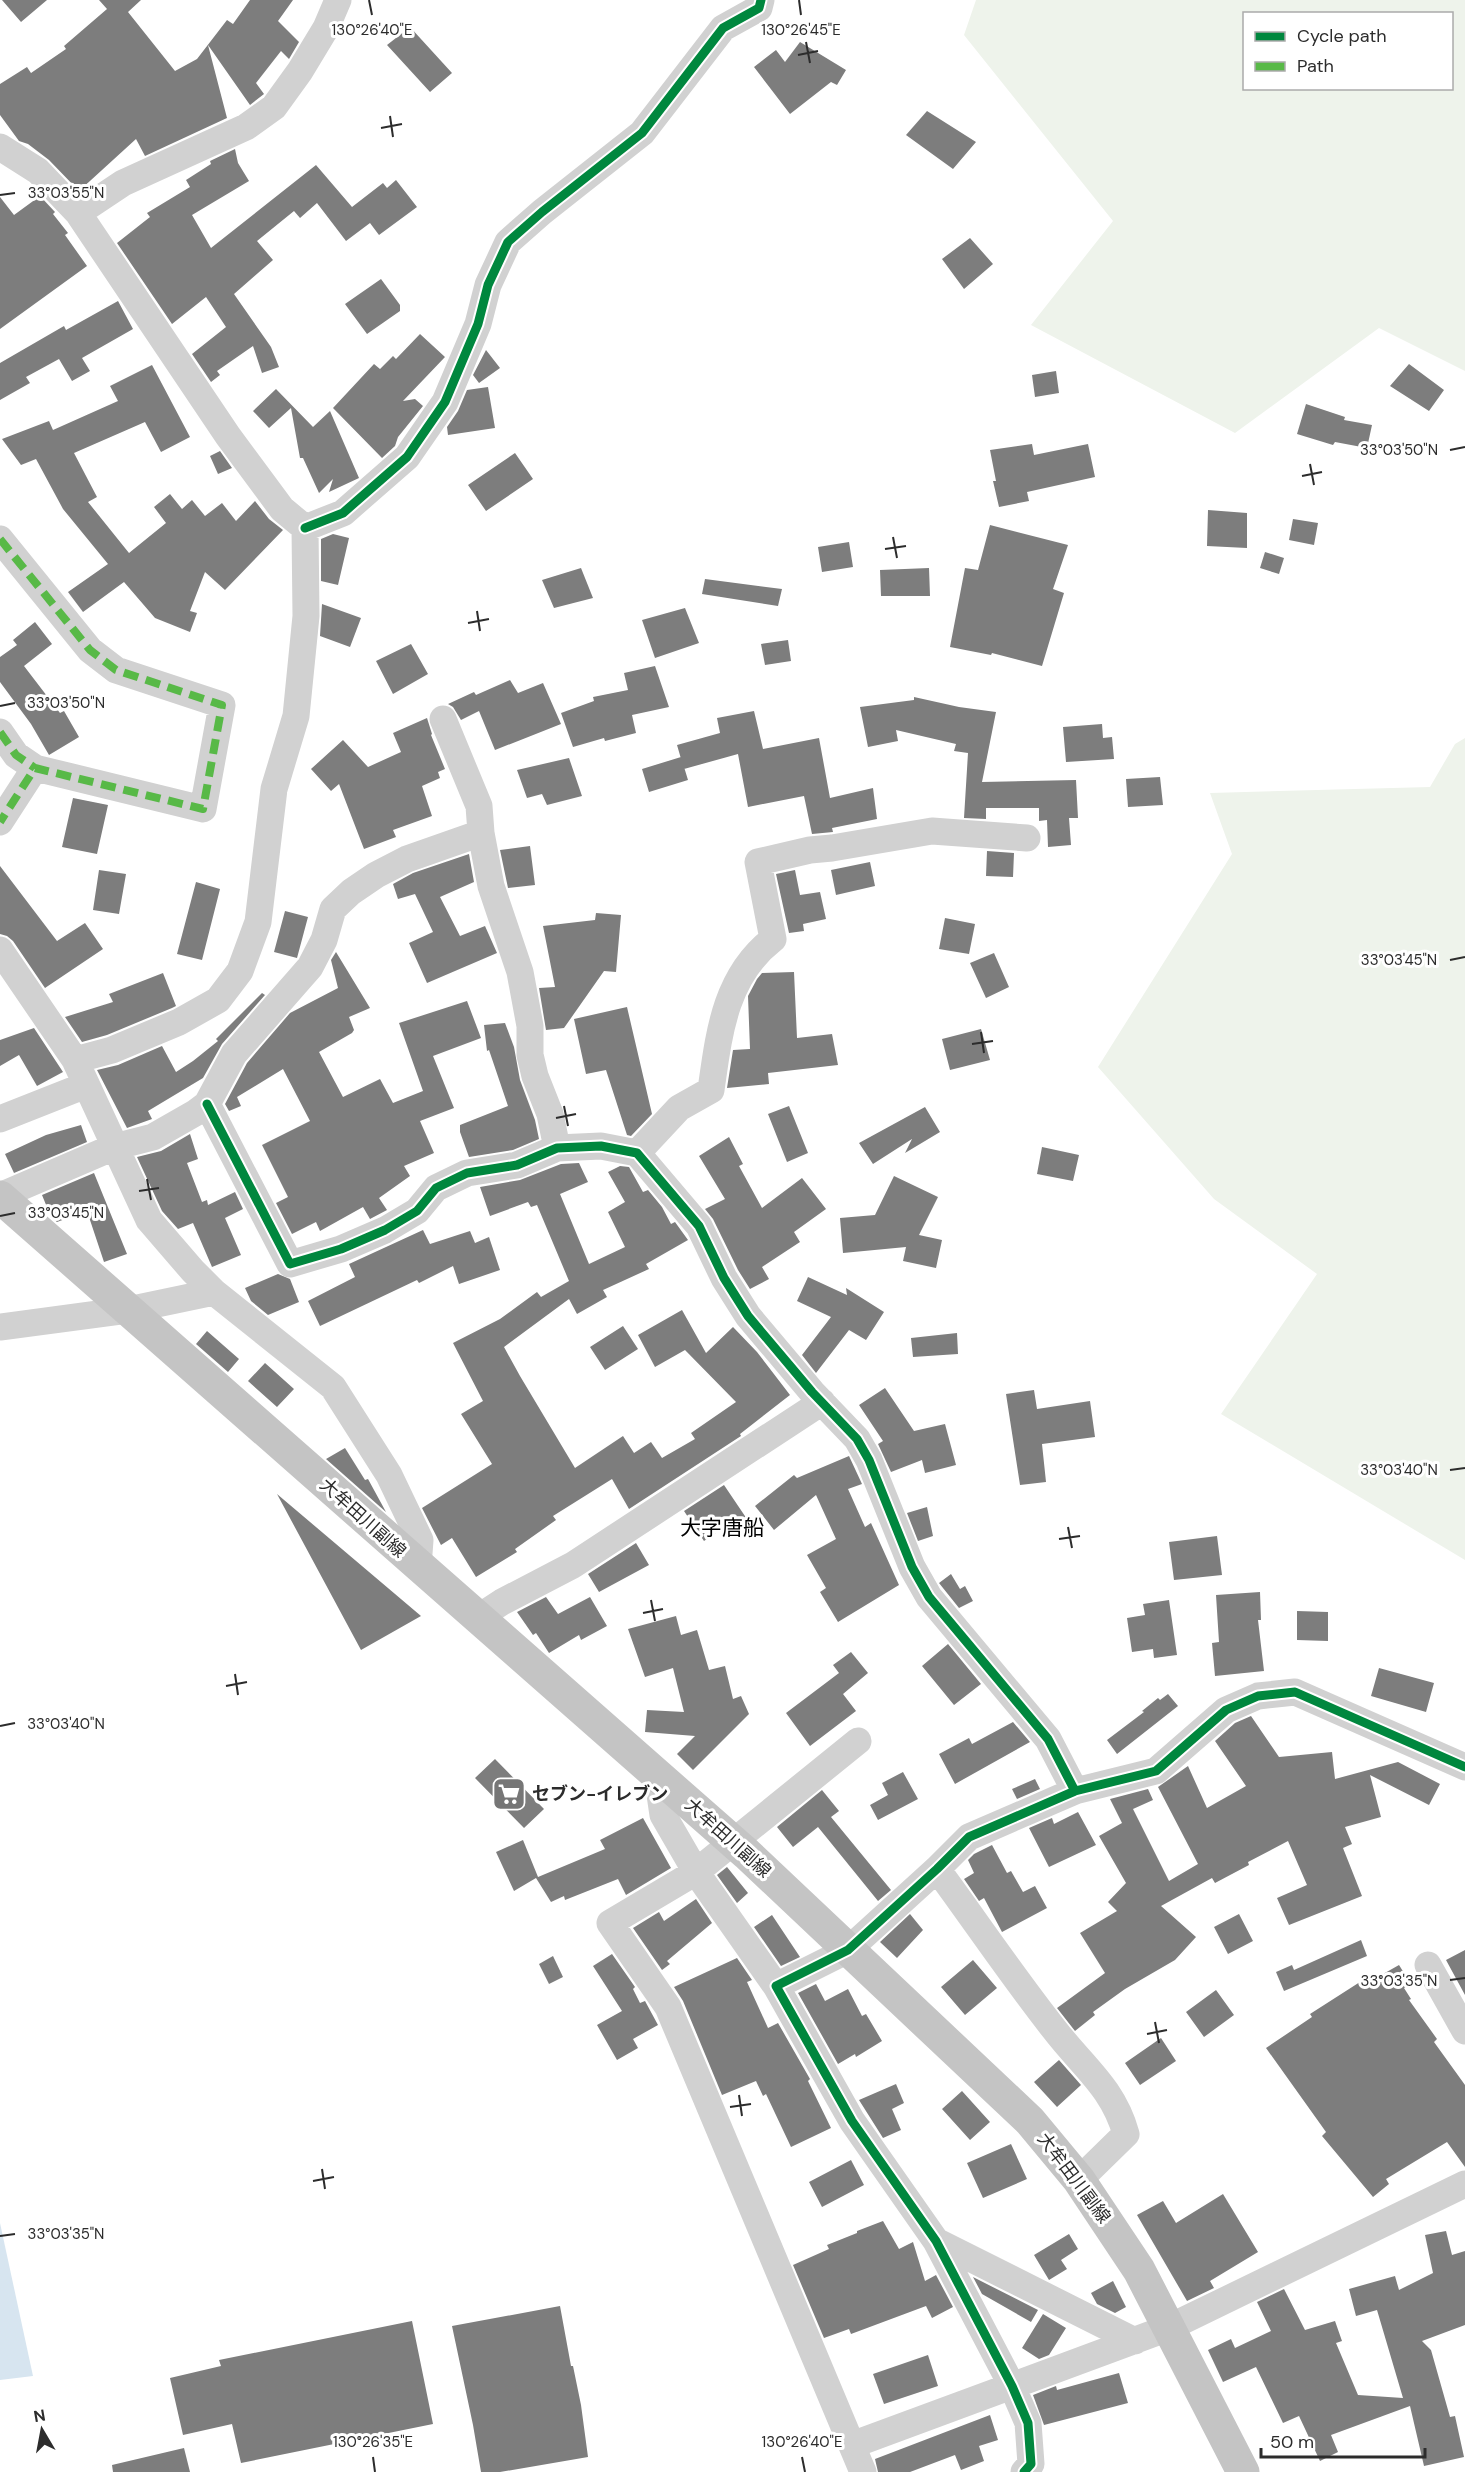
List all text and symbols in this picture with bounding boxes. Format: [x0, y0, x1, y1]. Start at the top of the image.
legend [1243, 12, 1453, 90]
text: 130°26'40"E [332, 20, 412, 40]
text: 130°26'45"E [761, 20, 841, 40]
text: Cycle path [1297, 24, 1387, 48]
text: Path [1297, 54, 1334, 78]
text: 33°03'55"N [28, 183, 104, 203]
text: 33°03'50"N [1360, 440, 1438, 460]
text: 33°03'50"N [27, 693, 105, 713]
text: 33°03'45"N [1361, 950, 1437, 970]
text: 33°03'45"N [28, 1203, 104, 1223]
text: 33°03'40"N [1360, 1460, 1438, 1480]
street label: 大牟田川副線 [315, 1473, 411, 1563]
district label: 大字唐船 [680, 1514, 764, 1542]
text: 33°03'40"N [27, 1714, 105, 1734]
supermarket icon: セブン-イレブン [491, 1776, 527, 1812]
place label: セブン-イレブン [532, 1782, 668, 1806]
street label: 大牟田川副線 [680, 1793, 776, 1883]
text: 33°03'35"N [1361, 1971, 1437, 1991]
street label: 大牟田川副線 [1032, 2128, 1116, 2228]
text: 33°03'35"N [28, 2224, 104, 2244]
north arrow [12, 2400, 72, 2460]
text: N [32, 2404, 47, 2427]
scale bar [1261, 2421, 1424, 2459]
text: 50 m [1270, 2430, 1314, 2454]
text: 130°26'35"E [333, 2432, 413, 2452]
text: 130°26'40"E [762, 2432, 842, 2452]

